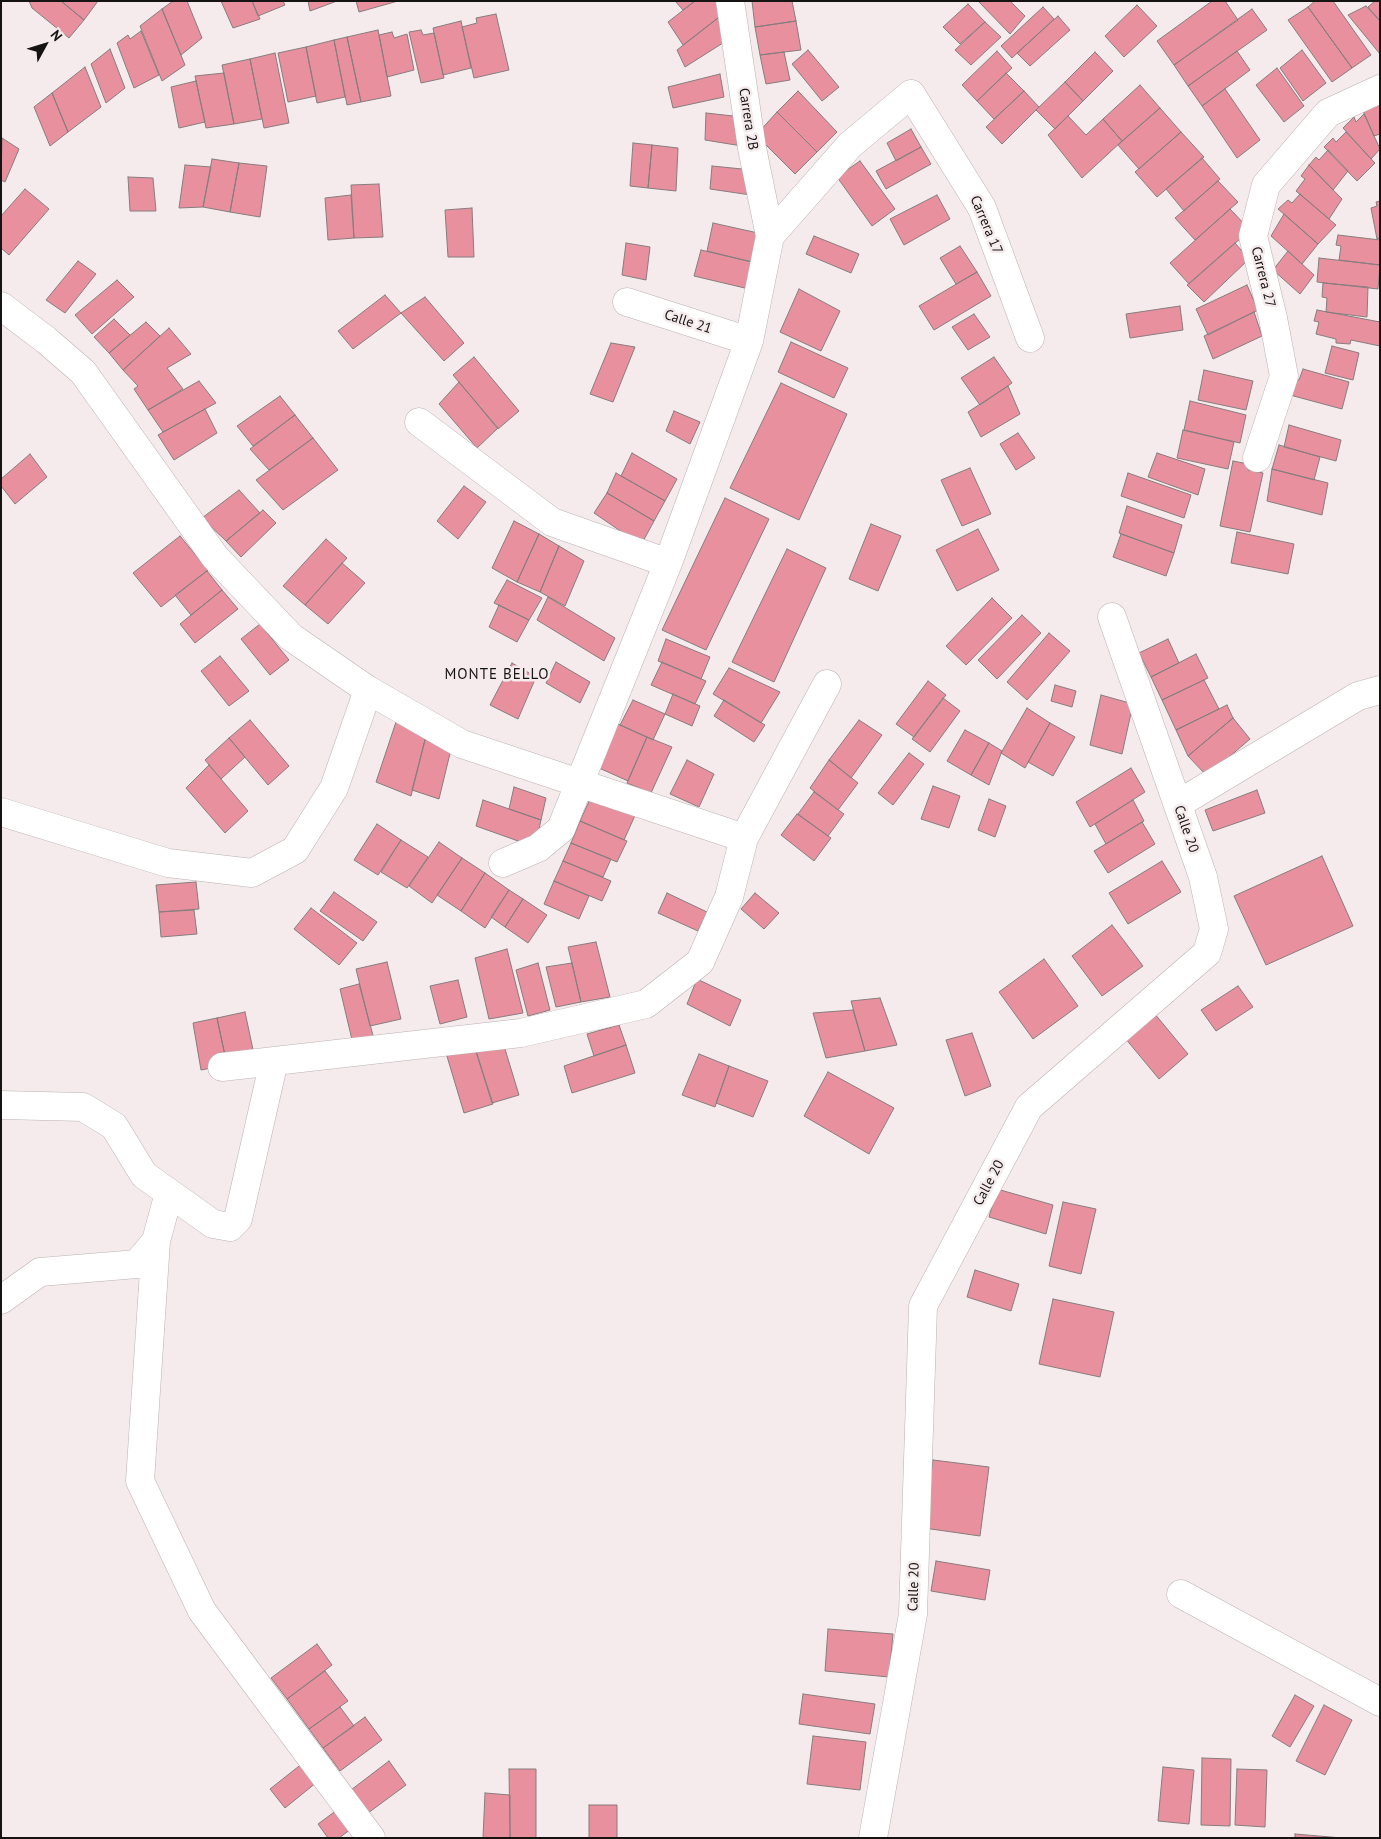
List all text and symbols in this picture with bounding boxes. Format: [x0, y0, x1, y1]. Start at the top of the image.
north arrow [20, 20, 70, 70]
text: N [47, 26, 67, 45]
street label: Carrera 2B [735, 87, 761, 151]
street label: Carrera 17 [966, 193, 1006, 257]
street label: Carrera 27 [1247, 245, 1279, 309]
street label: Calle 21 [662, 306, 714, 338]
district label: MONTE BELLO [443, 666, 551, 684]
street label: Calle 20 [1170, 803, 1202, 855]
street label: Calle 20 [970, 1157, 1008, 1209]
street label: Calle 20 [905, 1562, 923, 1612]

